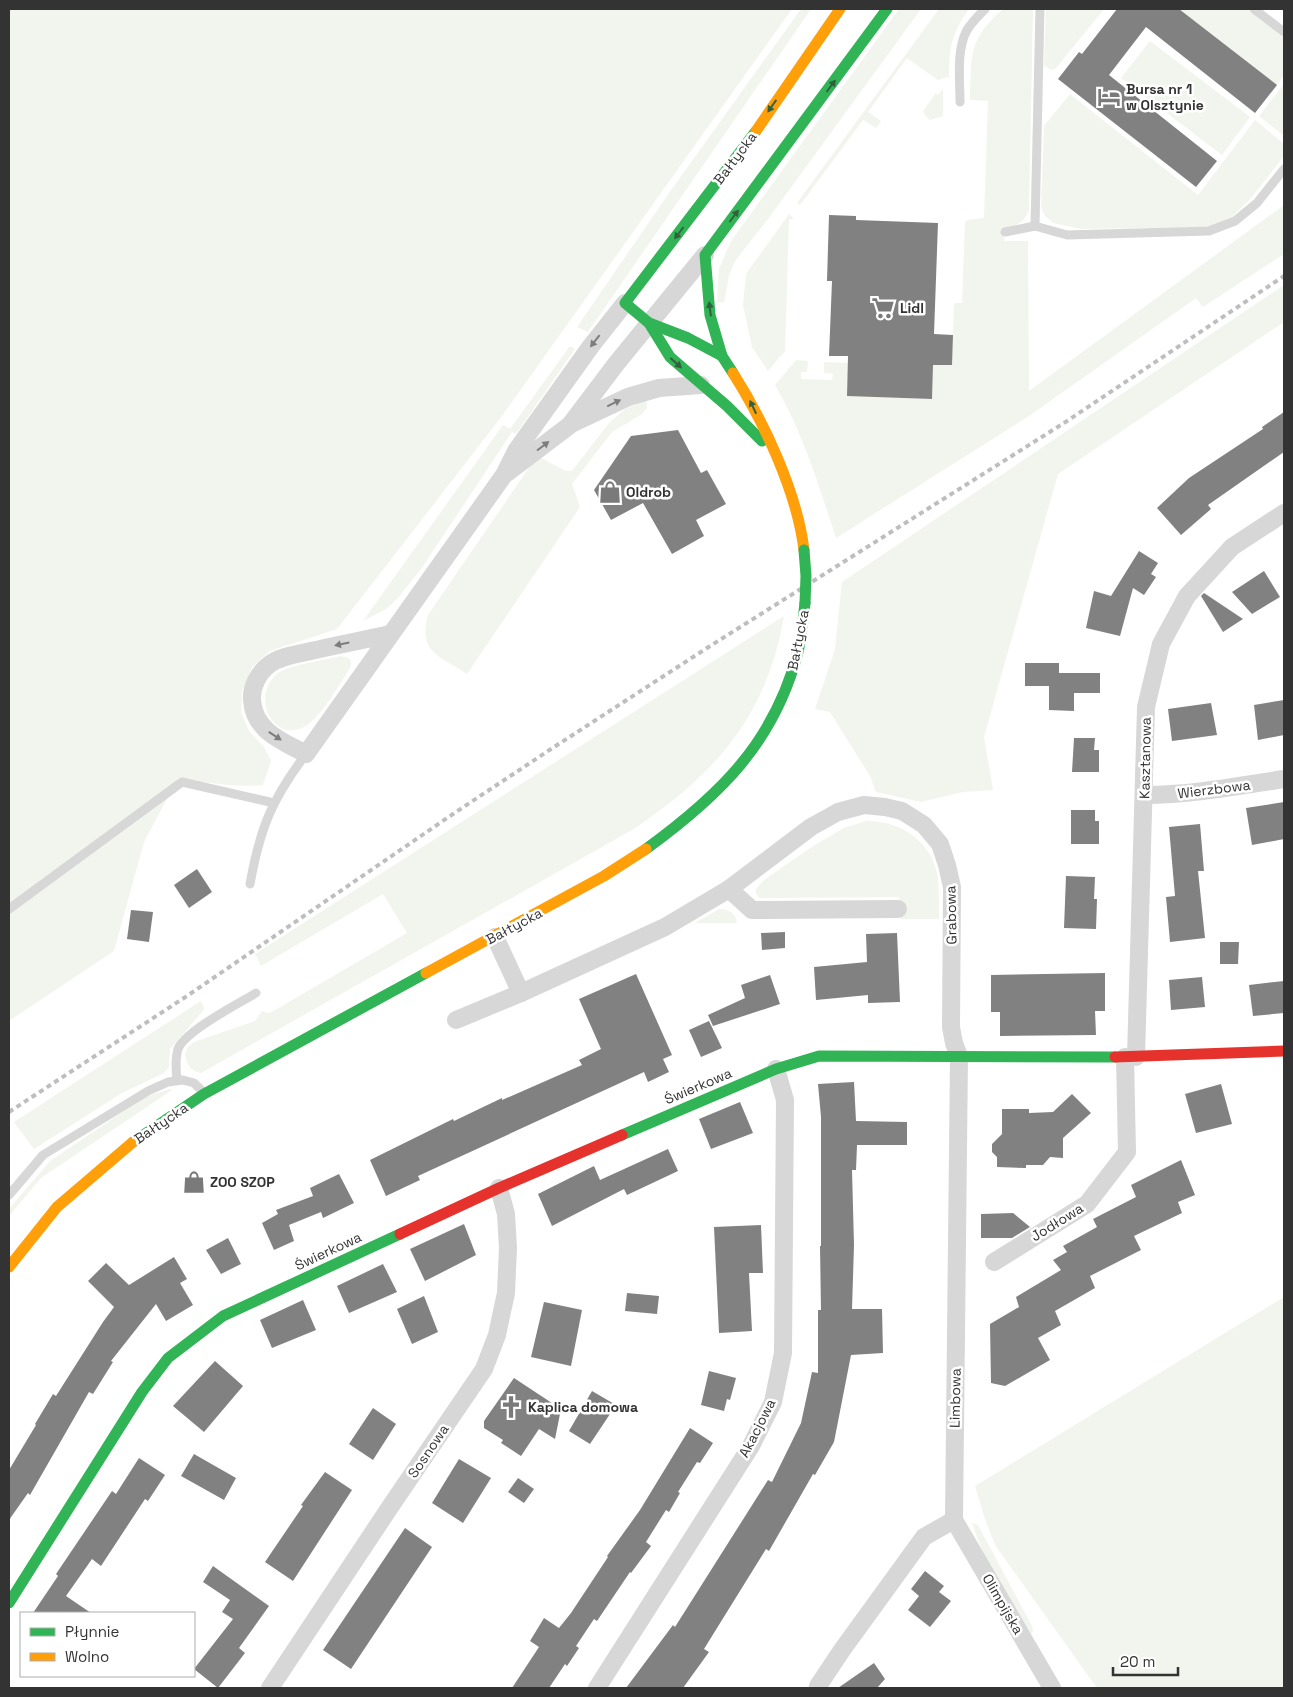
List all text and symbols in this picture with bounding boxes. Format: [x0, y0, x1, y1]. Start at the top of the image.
one-way arrow [826, 79, 836, 93]
place label: Bursa nr 1 w Olsztynie [1126, 80, 1204, 114]
hotel icon: Bursa nr 1 w Olsztynie [1096, 84, 1122, 110]
one-way arrow [767, 99, 777, 113]
street label: Bałtycka [709, 128, 761, 188]
one-way arrow [729, 209, 739, 223]
one-way arrow [674, 226, 684, 240]
supermarket icon: Lidl [870, 295, 896, 321]
place label: Lidl [900, 299, 924, 317]
one-way arrow [706, 301, 714, 317]
one-way arrow [590, 334, 600, 348]
one-way arrow [670, 357, 682, 369]
one-way arrow [607, 399, 621, 407]
one-way arrow [748, 400, 756, 414]
one-way arrow [536, 440, 549, 451]
shop icon: Oldrob [597, 479, 623, 505]
place label: Oldrob [626, 483, 671, 501]
street label: Bałtycka [783, 608, 813, 672]
one-way arrow [334, 641, 350, 649]
street label: Kasztanowa [1135, 717, 1155, 799]
one-way arrow [268, 732, 281, 741]
street label: Wierzbowa [1177, 776, 1251, 802]
street label: Grabowa [941, 885, 961, 945]
street label: Bałtycka [483, 904, 545, 948]
street label: Świerkowa [662, 1064, 734, 1108]
street label: Bałtycka [131, 1098, 191, 1148]
shop icon: ZOO SZOP [181, 1169, 207, 1195]
place label: ZOO SZOP [210, 1173, 275, 1191]
street label: Jodłowa [1027, 1199, 1087, 1245]
street label: Świerkowa [292, 1228, 364, 1274]
street label: Limbowa [945, 1368, 965, 1428]
church icon: Kaplica domowa [498, 1394, 524, 1420]
street label: Akacjowa [735, 1396, 779, 1460]
place label: Kaplica domowa [528, 1398, 638, 1416]
street label: Sosnowa [404, 1421, 452, 1481]
street label: Olimpijska [978, 1570, 1028, 1638]
legend [20, 1612, 195, 1677]
text: Płynnie [65, 1622, 119, 1641]
scale bar [1113, 1644, 1178, 1676]
text: Wolno [65, 1647, 109, 1666]
text: 20 m [1120, 1652, 1155, 1671]

